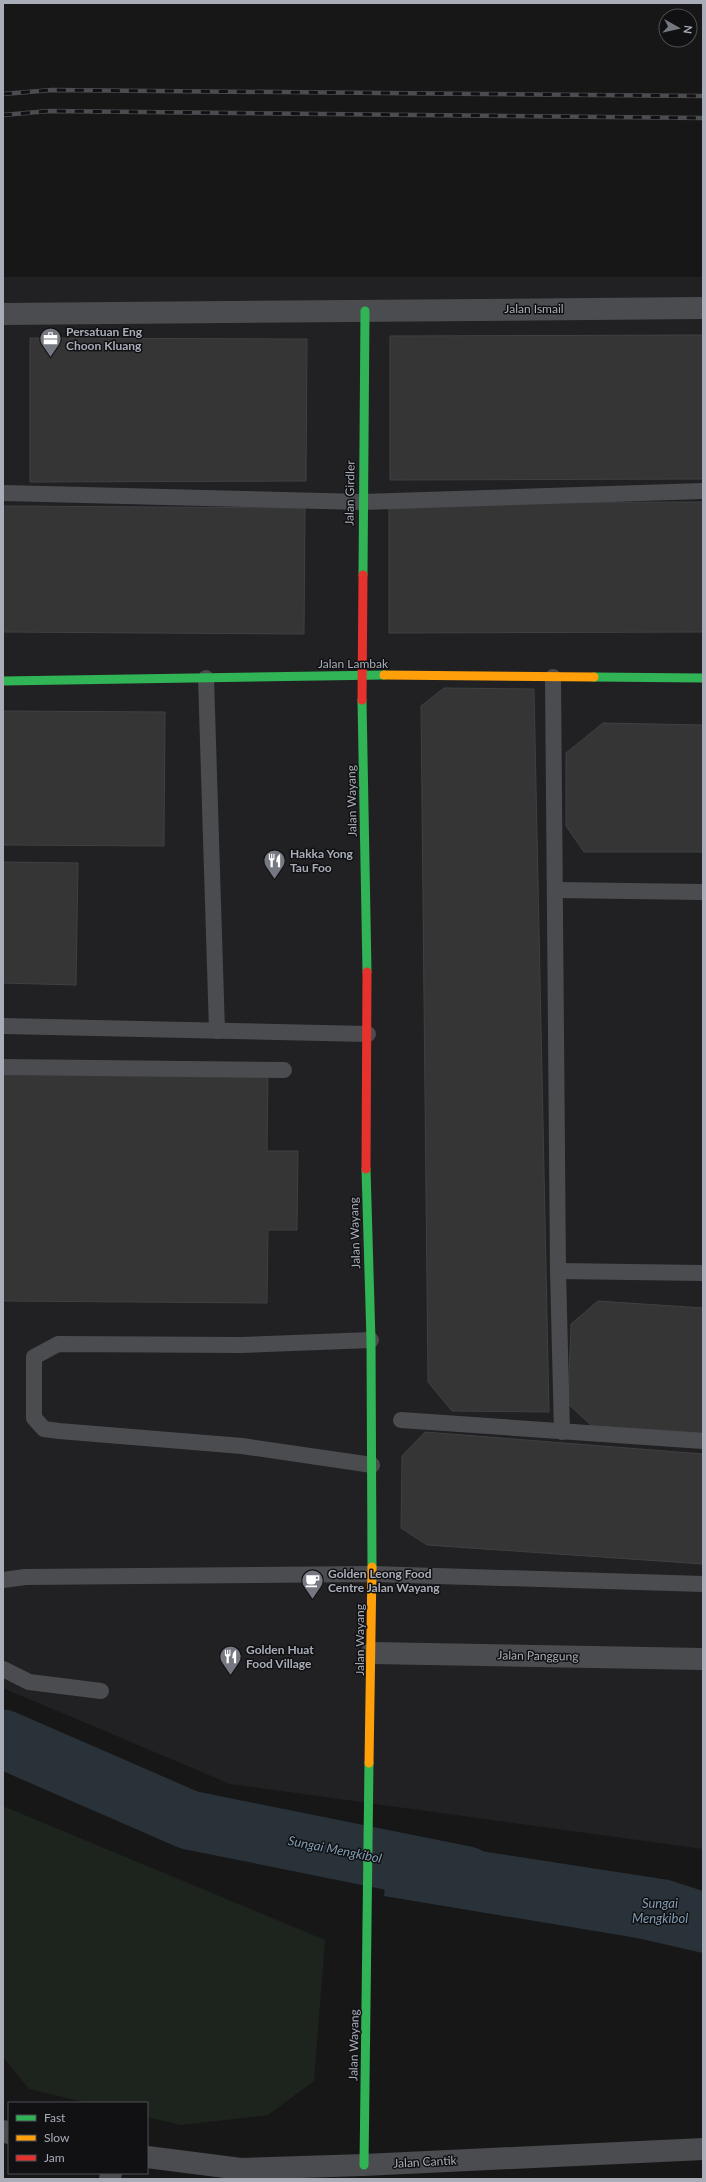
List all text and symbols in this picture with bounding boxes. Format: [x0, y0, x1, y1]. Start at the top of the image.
north arrow [658, 8, 698, 48]
text: N [681, 24, 695, 35]
street label: Jalan Ismail [504, 301, 564, 316]
place label: Persatuan Eng Choon Kluang [66, 324, 143, 353]
office icon: Persatuan Eng Choon Kluang [38, 326, 64, 359]
street label: Jalan Girdler [341, 460, 358, 526]
street label: Jalan Lambak [318, 656, 389, 671]
street label: Jalan Wayang [343, 765, 360, 837]
place label: Hakka Yong Tau Foo [290, 846, 354, 875]
restaurant icon: Hakka Yong Tau Foo [261, 848, 287, 881]
street label: Jalan Wayang [346, 1197, 363, 1269]
place label: Golden Leong Food Centre Jalan Wayang [328, 1566, 440, 1595]
cafe icon: Golden Leong Food Centre Jalan Wayang [299, 1568, 325, 1601]
street label: Jalan Wayang [352, 1604, 367, 1676]
place label: Golden Huat Food Village [246, 1642, 314, 1671]
restaurant icon: Golden Huat Food Village [218, 1644, 244, 1677]
street label: Jalan Panggung [497, 1647, 579, 1664]
water label: Sungai Mengkibol [287, 1832, 383, 1866]
water label: Sungai Mengkibol [632, 1895, 688, 1926]
street label: Jalan Wayang [345, 2009, 362, 2081]
legend [8, 2102, 148, 2174]
text: Fast [44, 2110, 66, 2125]
text: Slow [44, 2130, 70, 2145]
text: Jam [44, 2150, 65, 2165]
street label: Jalan Cantik [393, 2152, 458, 2171]

